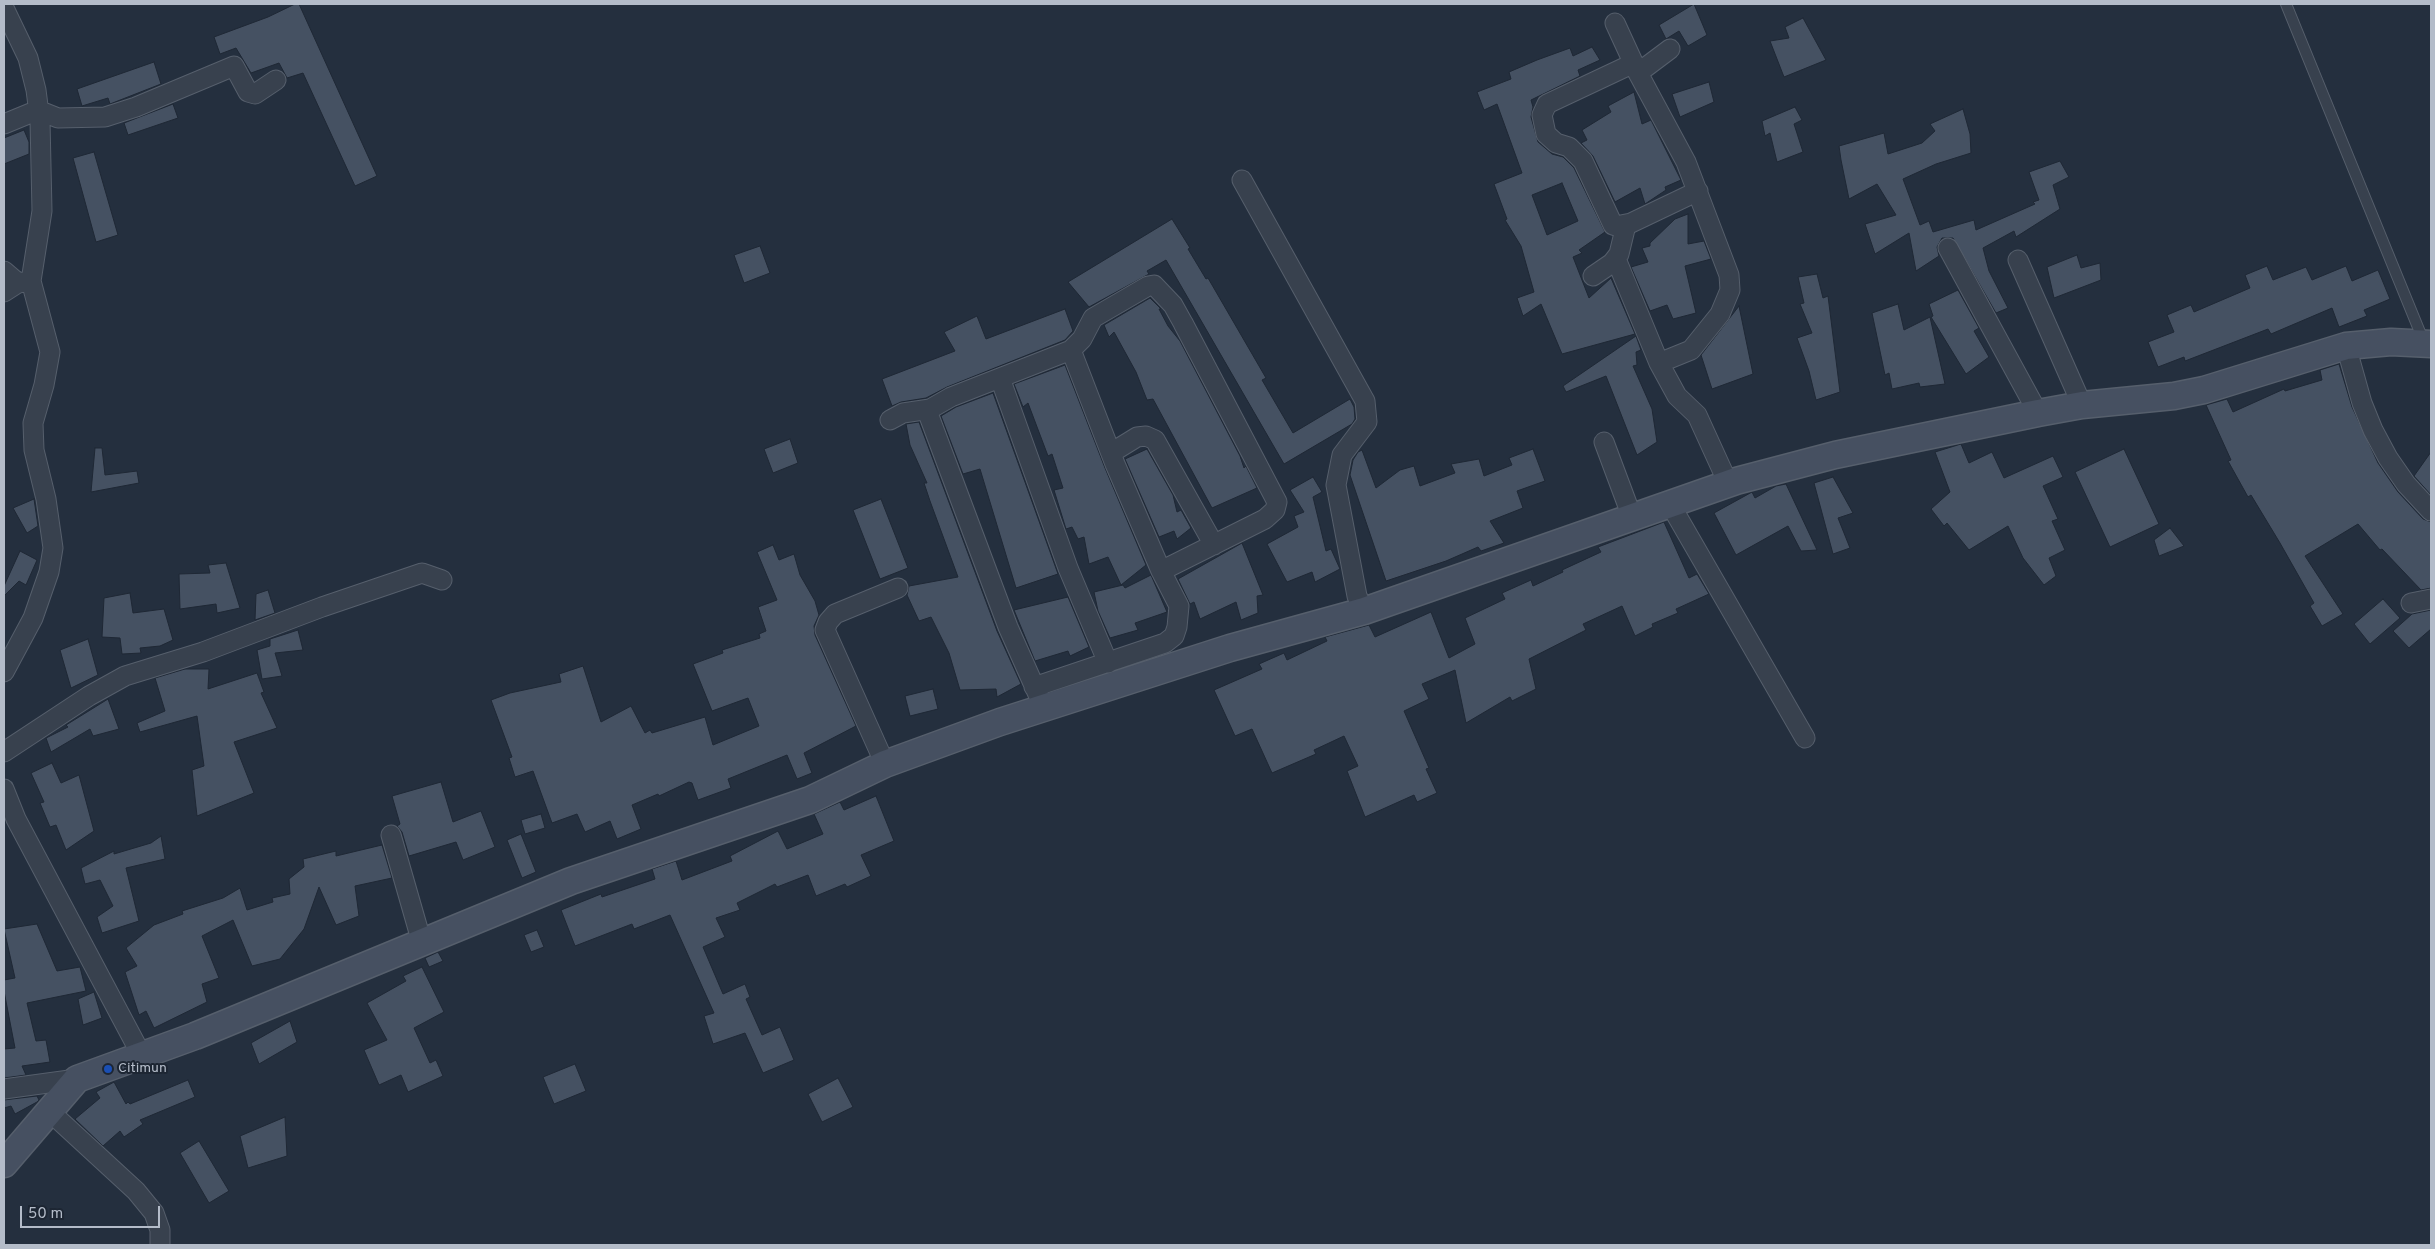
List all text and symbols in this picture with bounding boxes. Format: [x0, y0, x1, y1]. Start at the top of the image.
place label: Citimun [118, 1061, 167, 1077]
marker: Citimun [102, 1063, 114, 1075]
scale bar [22, 1196, 162, 1228]
text: 50 m [28, 1205, 63, 1224]

